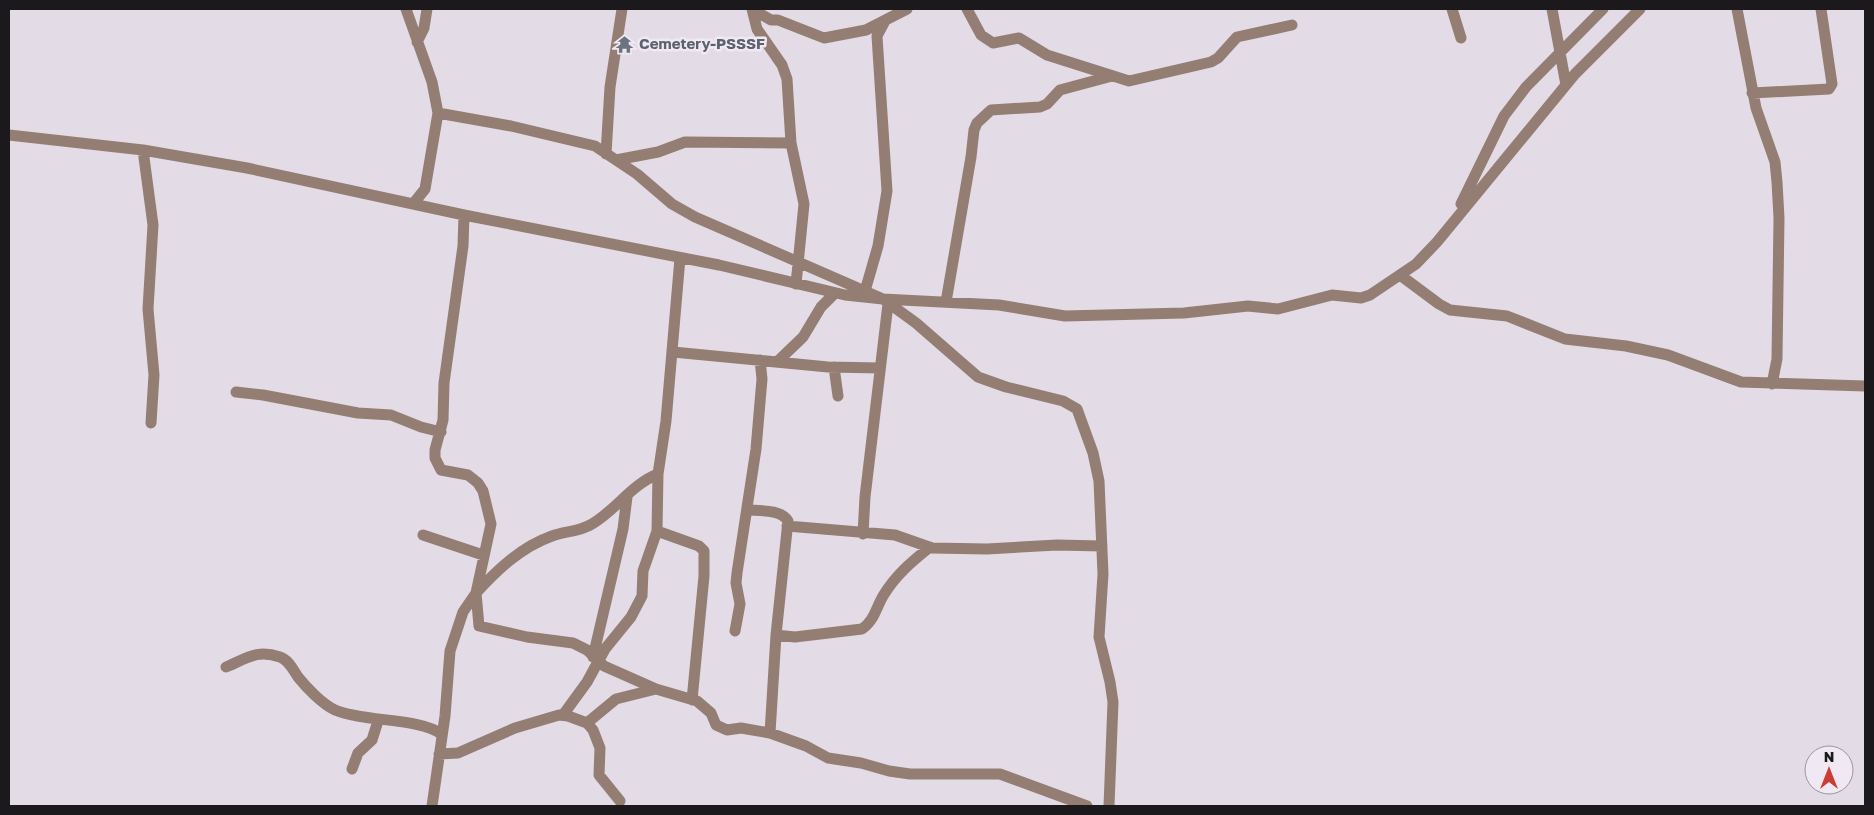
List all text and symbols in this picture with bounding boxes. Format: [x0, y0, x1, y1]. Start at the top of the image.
temple icon: Cemetery-PSSSF [615, 34, 635, 54]
place label: Cemetery-PSSSF [639, 34, 765, 52]
north arrow [1804, 745, 1854, 795]
text: N [1824, 748, 1834, 765]

